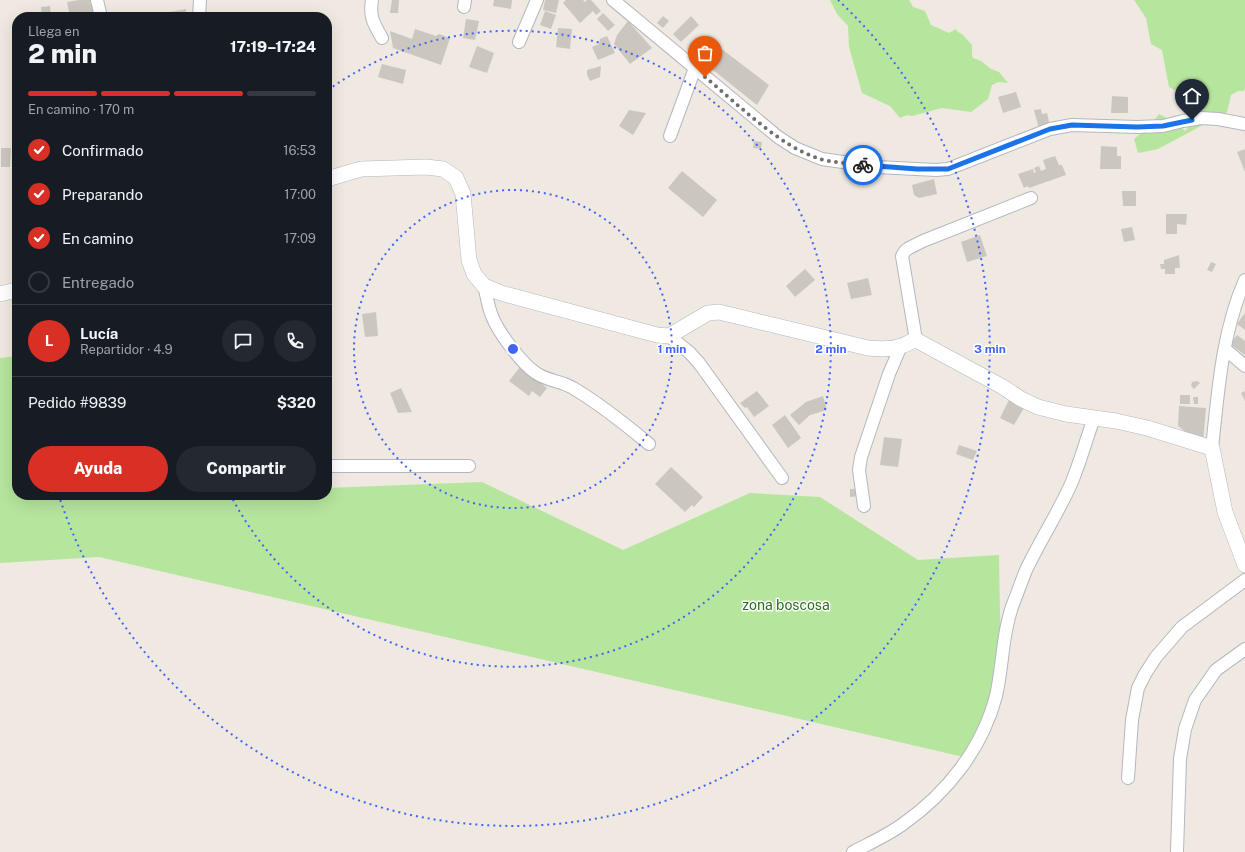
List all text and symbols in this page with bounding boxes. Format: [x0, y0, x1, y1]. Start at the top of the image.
text: Llega en [28, 24, 79, 39]
pin [688, 36, 722, 77]
text: 2 min [28, 38, 97, 69]
text: 17:19–17:24 [230, 38, 316, 55]
icon: bag [694, 42, 716, 64]
pin [1175, 79, 1209, 120]
icon: home [1181, 85, 1203, 107]
text: En camino · 170 m [28, 102, 134, 117]
icon: check [28, 139, 50, 161]
text: Confirmado [62, 142, 143, 159]
text: 16:53 [283, 143, 316, 158]
courier [843, 145, 883, 185]
icon: bike [852, 154, 874, 176]
icon: check [28, 183, 50, 205]
text: Preparando [62, 186, 143, 203]
text: 17:00 [284, 187, 316, 202]
icon: check [28, 227, 50, 249]
text: En camino [62, 230, 134, 247]
text: 17:09 [284, 231, 316, 246]
text: Entregado [62, 274, 134, 291]
button: chat [222, 320, 264, 362]
button: phone [274, 320, 316, 362]
text: Lucía [80, 325, 118, 342]
text: L [45, 332, 53, 349]
text: Repartidor · 4.9 [80, 342, 173, 357]
centre of rings [506, 342, 520, 356]
text: 1 min [658, 342, 686, 356]
text: 2 min [815, 342, 847, 356]
text: 3 min [974, 342, 1006, 356]
text: Pedido #9839 [28, 394, 126, 411]
text: $320 [277, 394, 316, 411]
button: Ayuda [28, 446, 168, 492]
button: Compartir [176, 446, 316, 492]
park label: zona boscosa [742, 597, 830, 613]

